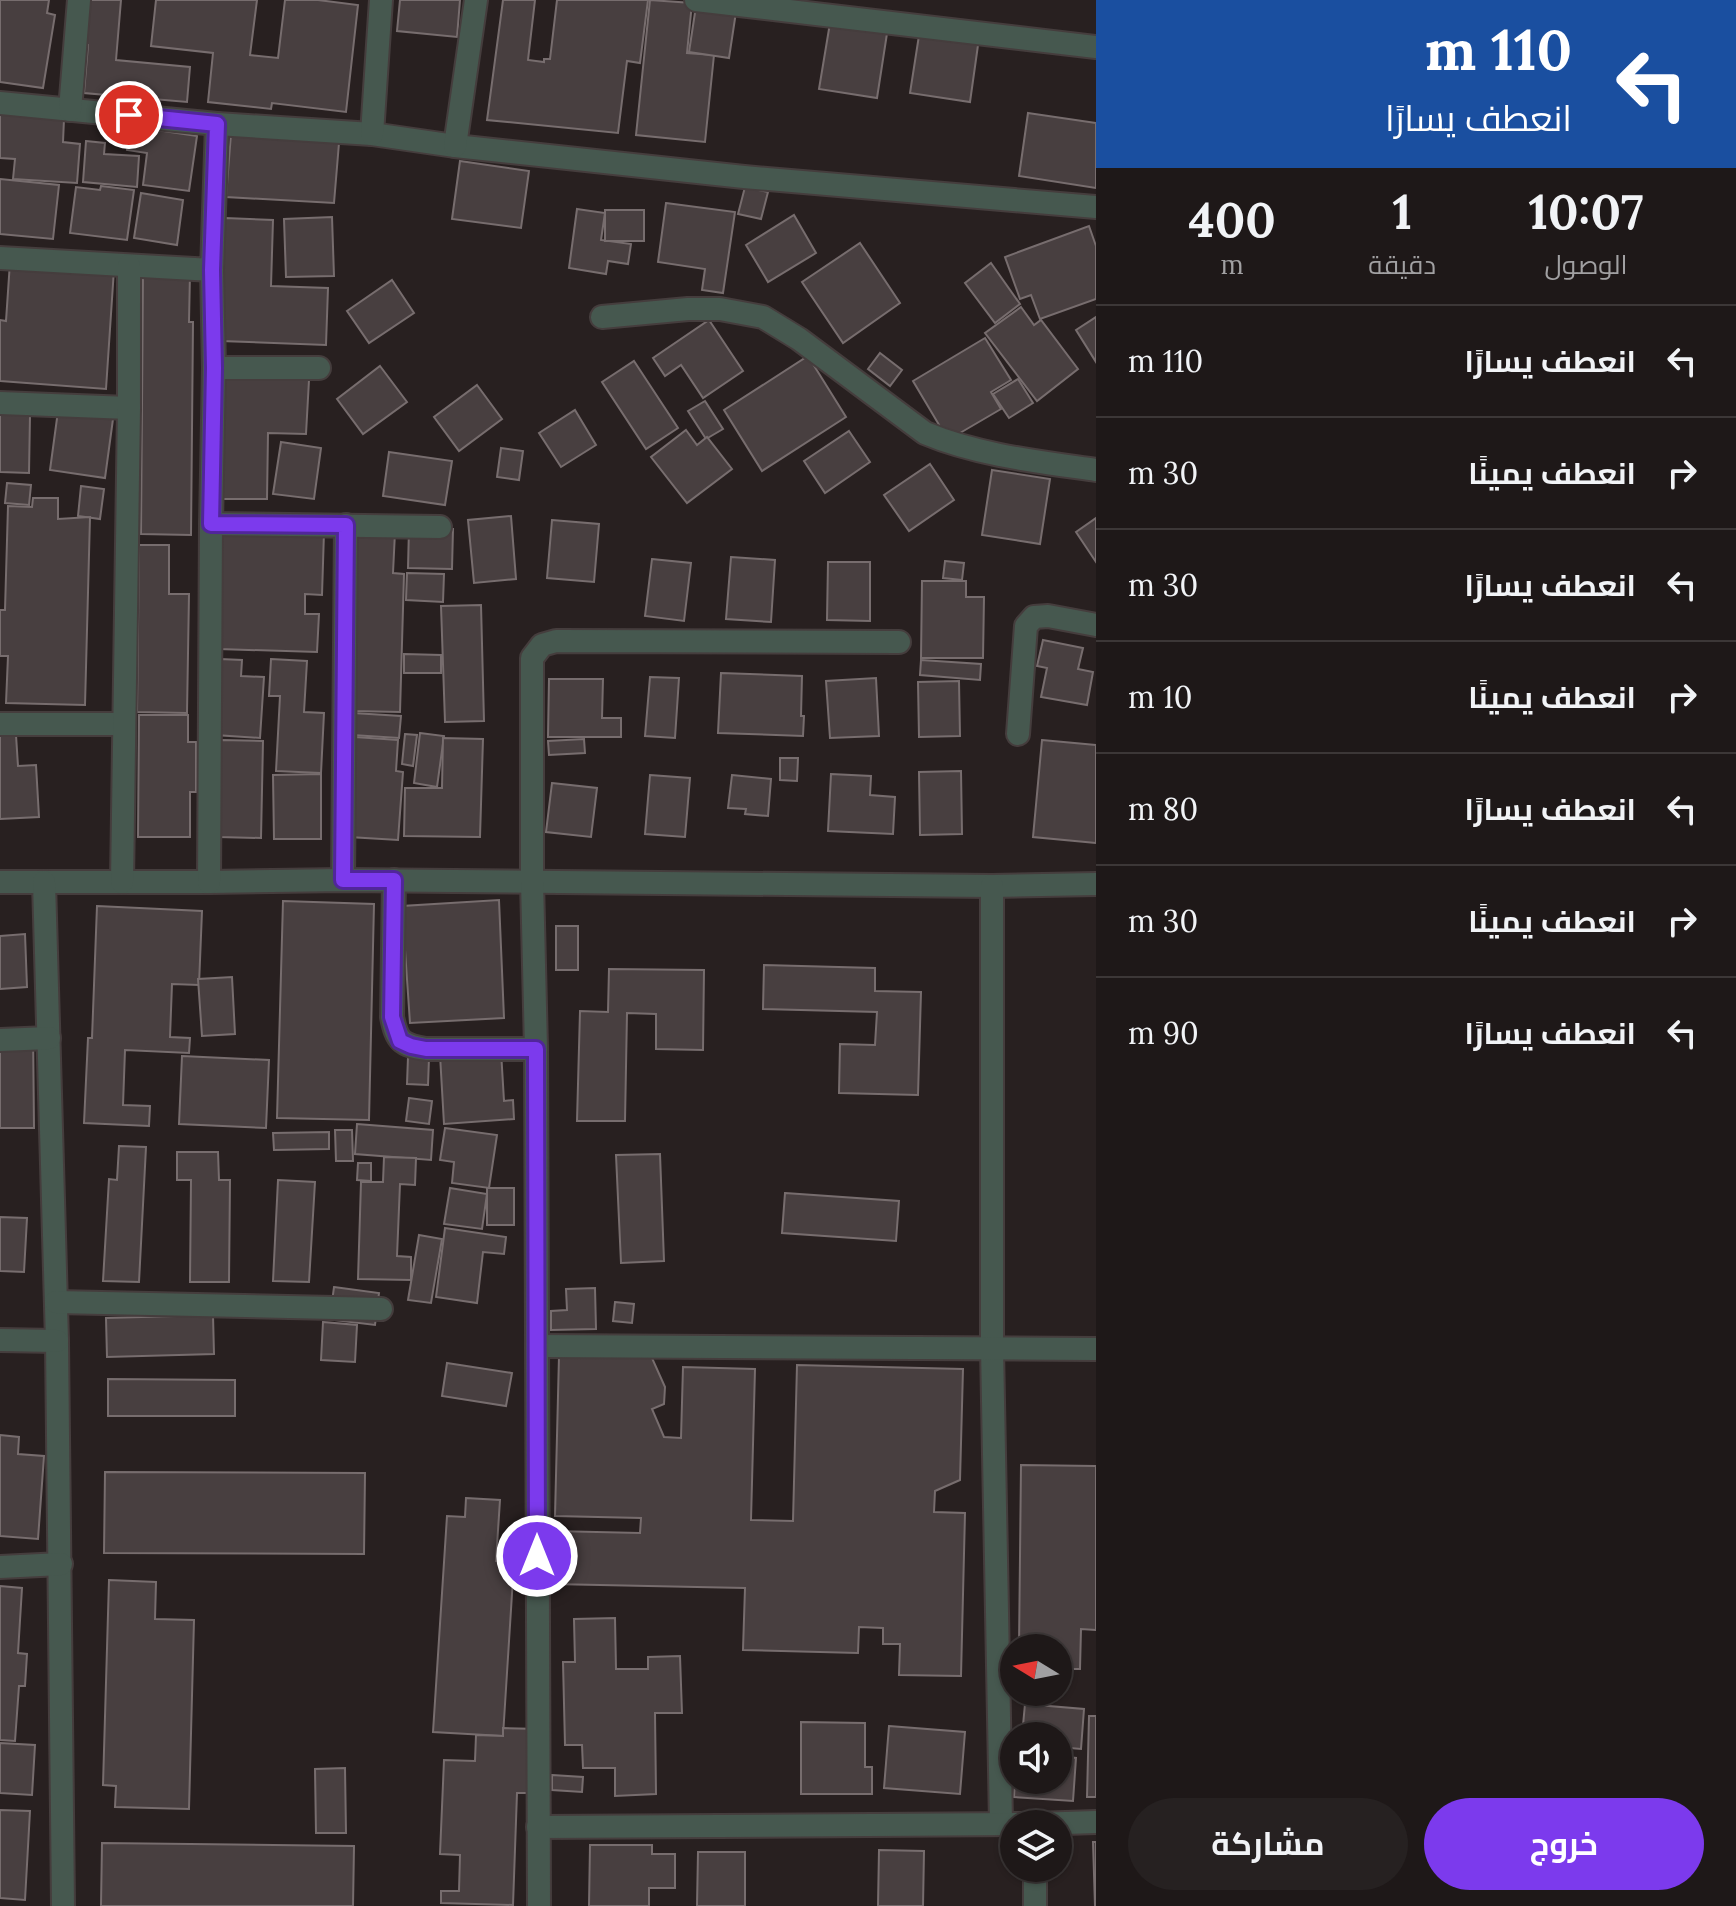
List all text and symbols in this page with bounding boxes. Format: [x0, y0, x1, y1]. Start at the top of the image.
text: 110 m [1425, 14, 1572, 85]
icon: left [1600, 32, 1704, 136]
pin [95, 81, 163, 149]
icon: arrive [107, 93, 151, 137]
text: انعطف يسارًا [1385, 95, 1572, 141]
text: 1 [1392, 181, 1412, 242]
text: 10:07 [1528, 181, 1644, 242]
text: 400 [1189, 189, 1276, 250]
text: m [1221, 248, 1244, 281]
text: دقيقة [1368, 248, 1436, 281]
text: الوصول [1545, 248, 1627, 281]
icon: left [1660, 339, 1704, 383]
text: 110 m [1128, 342, 1203, 380]
text: انعطف يسارًا [1464, 342, 1636, 380]
icon: right [1660, 451, 1704, 495]
text: 30 m [1128, 454, 1198, 492]
text: انعطف يمينًا [1468, 454, 1636, 492]
icon: left [1660, 563, 1704, 607]
text: 30 m [1128, 566, 1198, 604]
text: انعطف يسارًا [1464, 566, 1636, 604]
icon: right [1660, 675, 1704, 719]
text: 10 m [1128, 678, 1192, 716]
text: انعطف يمينًا [1468, 678, 1636, 716]
icon: left [1660, 787, 1704, 831]
text: 80 m [1128, 790, 1198, 828]
text: انعطف يسارًا [1464, 790, 1636, 828]
icon: right [1660, 899, 1704, 943]
text: 30 m [1128, 902, 1198, 940]
text: انعطف يمينًا [1468, 902, 1636, 940]
icon: left [1660, 1011, 1704, 1055]
text: 90 m [1128, 1014, 1199, 1052]
text: انعطف يسارًا [1464, 1014, 1636, 1052]
position arrow [495, 1514, 579, 1598]
north arrow [1000, 1634, 1072, 1706]
map controls [1000, 1634, 1072, 1882]
button: sound [1000, 1722, 1072, 1794]
button: مشاركة [1128, 1798, 1408, 1890]
button: خروج [1424, 1798, 1704, 1890]
button: layers [1000, 1810, 1072, 1882]

